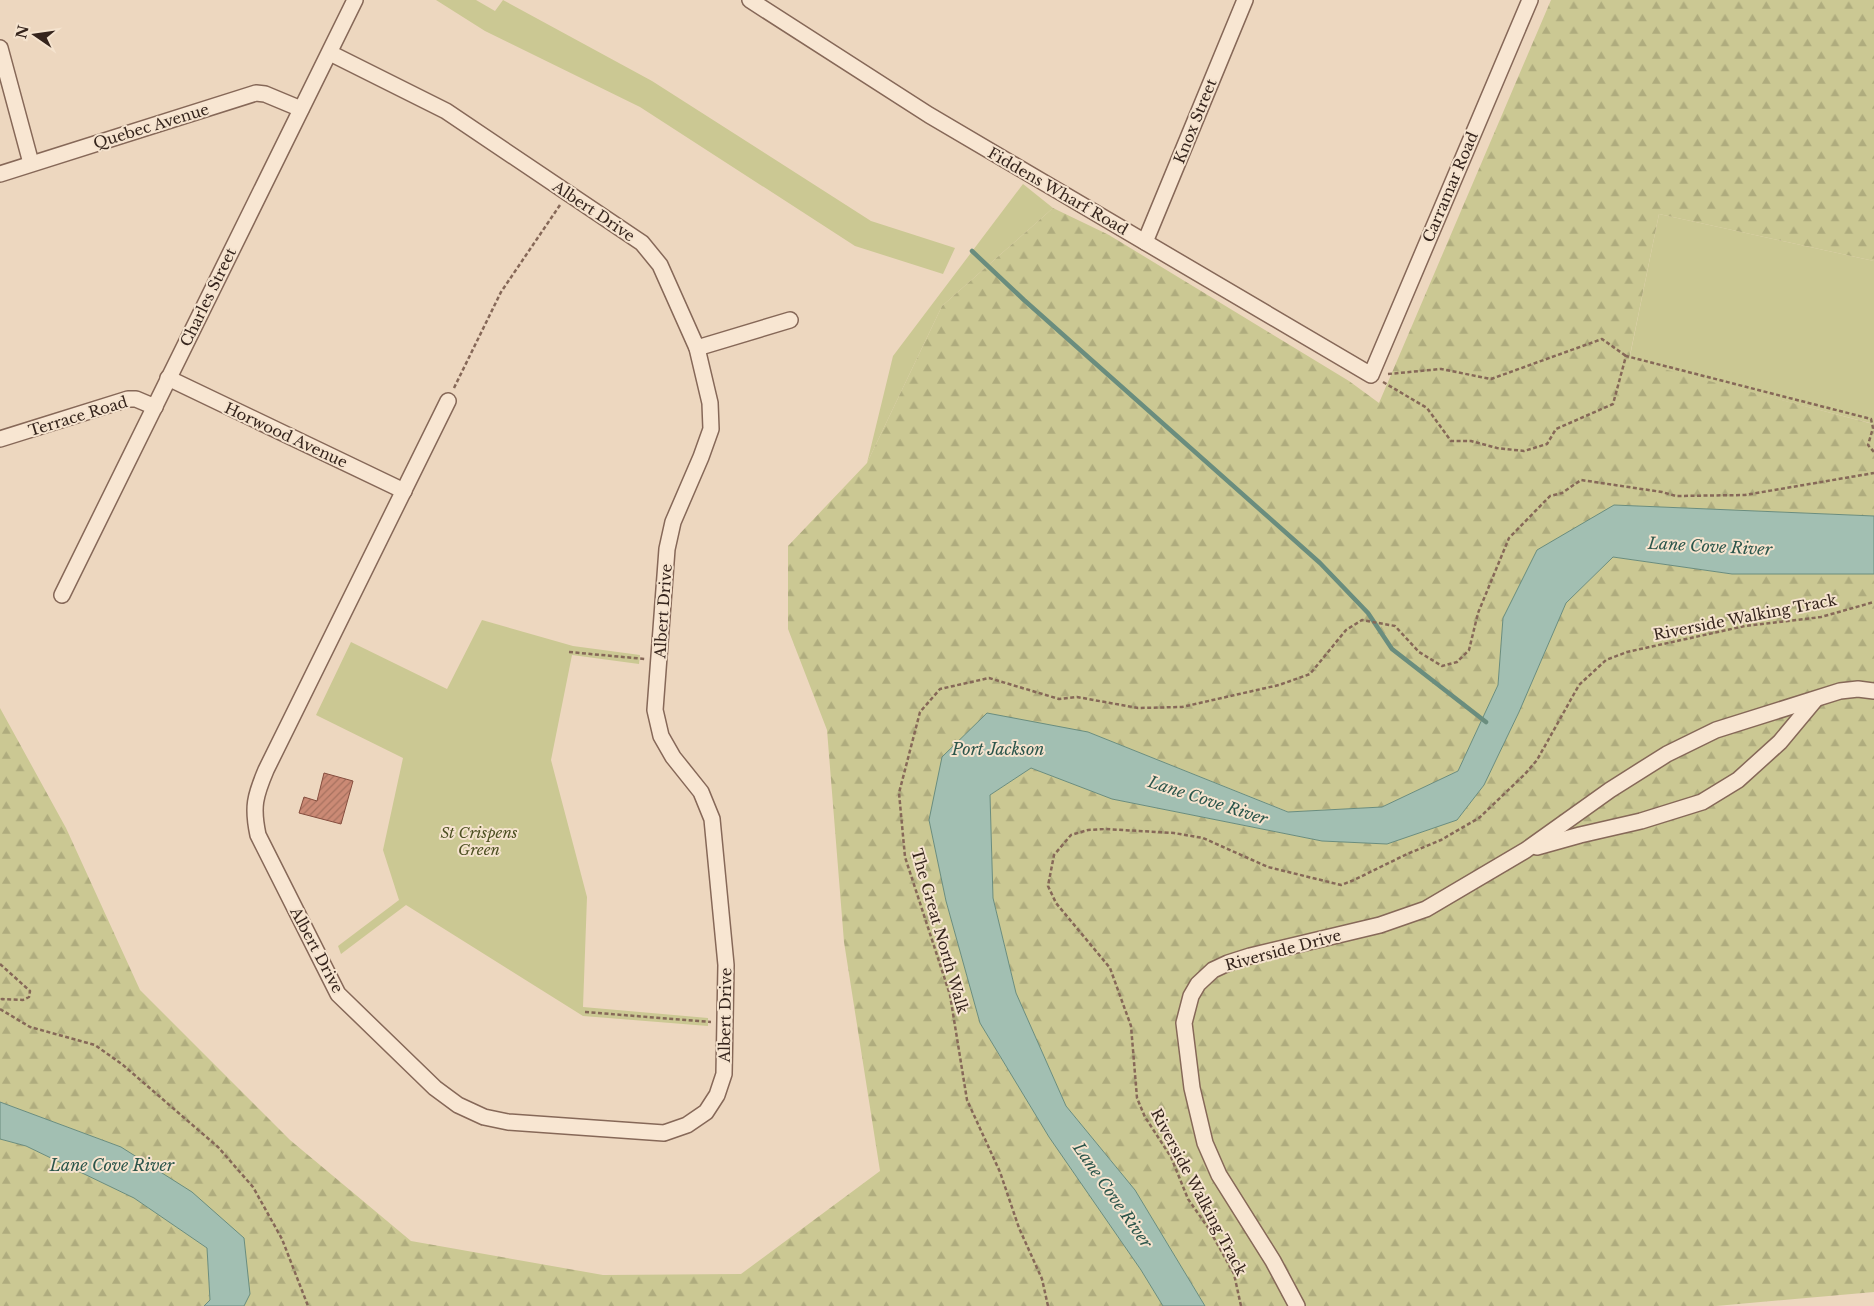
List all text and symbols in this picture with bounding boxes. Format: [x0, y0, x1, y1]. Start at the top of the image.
north arrow [10, 10, 60, 60]
text: N [12, 24, 33, 41]
street label: Knox Street [1169, 75, 1221, 166]
street label: Quebec Avenue [91, 99, 211, 153]
street label: Carramar Road [1418, 129, 1482, 245]
street label: Fiddens Wharf Road [984, 143, 1132, 239]
street label: Albert Drive [549, 176, 639, 245]
street label: Charles Street [176, 244, 240, 349]
street label: Terrace Road [26, 392, 130, 440]
street label: Horwood Avenue [221, 398, 351, 472]
water label: Lane Cove River [1646, 533, 1773, 559]
street label: Albert Drive [650, 563, 676, 660]
street label: Riverside Walking Track [1652, 590, 1839, 644]
water label: Port Jackson [951, 739, 1044, 759]
water label: Lane Cove River [1145, 771, 1271, 829]
park label: St Crispens Green [440, 823, 518, 859]
street label: The Great North Walk [907, 846, 973, 1016]
street label: Albert Drive [286, 903, 348, 996]
street label: Riverside Drive [1223, 925, 1343, 975]
street label: Albert Drive [715, 967, 735, 1064]
street label: Riverside Walking Track [1147, 1105, 1251, 1279]
water label: Lane Cove River [1069, 1138, 1157, 1252]
water label: Lane Cove River [49, 1155, 175, 1175]

